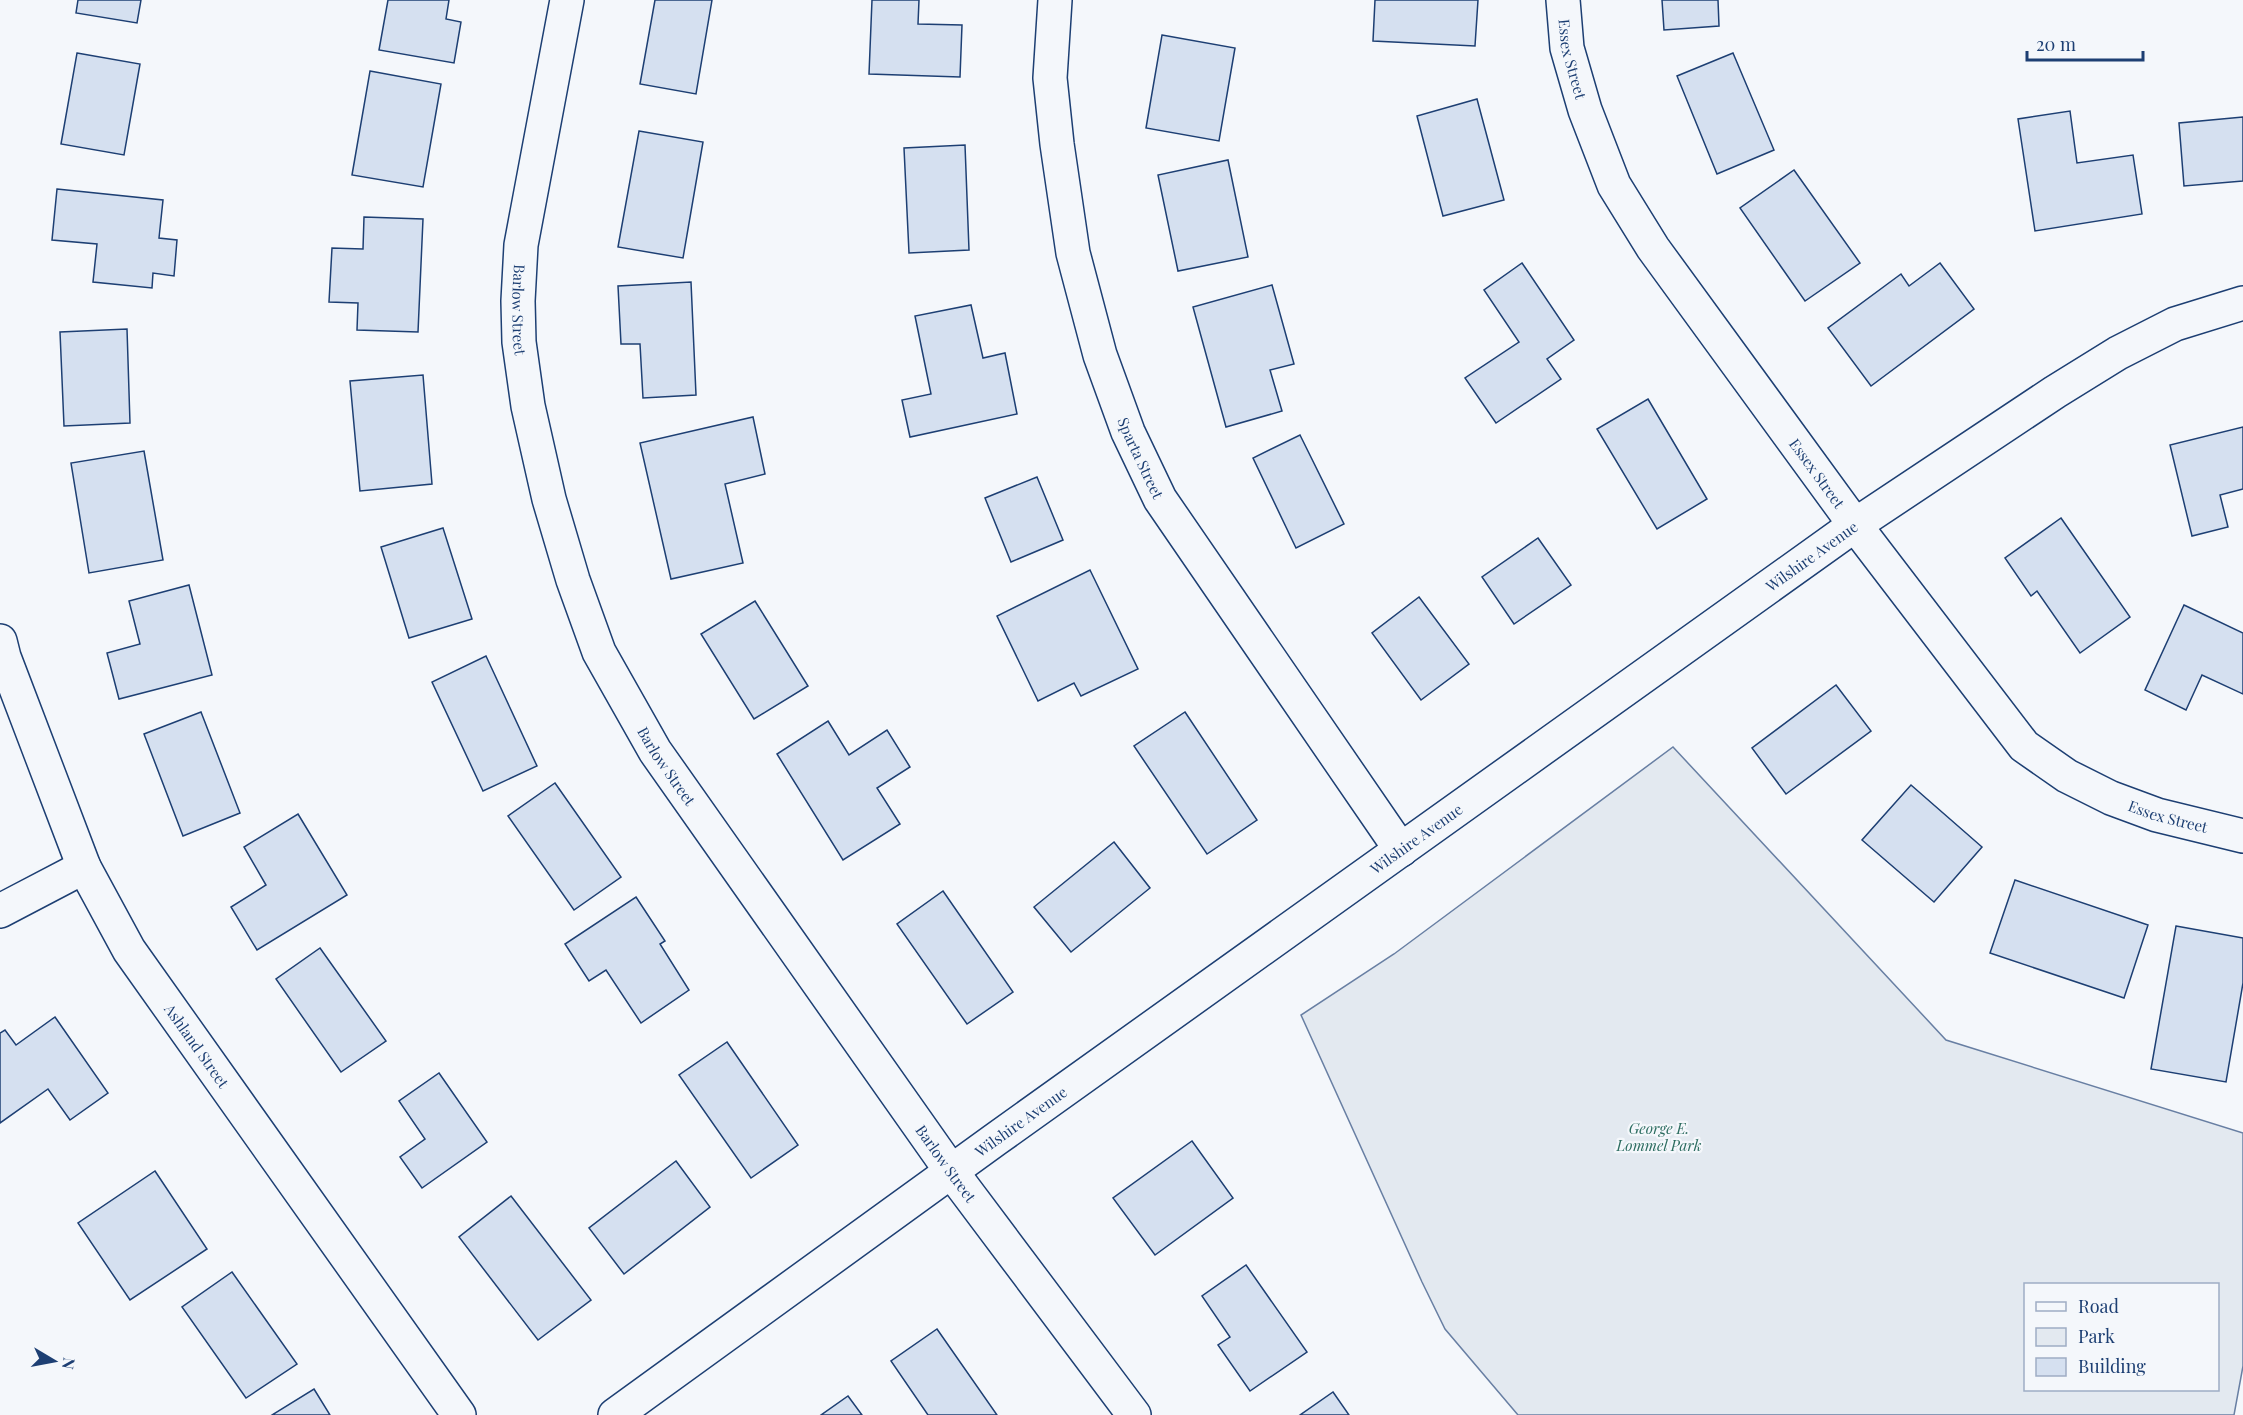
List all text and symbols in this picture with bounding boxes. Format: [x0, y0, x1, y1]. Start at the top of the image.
street label: Essex Street [1555, 18, 1591, 102]
scale bar [2027, 24, 2142, 62]
text: 20 m [2036, 32, 2076, 56]
street label: Barlow Street [508, 264, 531, 357]
street label: Sparta Street [1113, 415, 1169, 503]
street label: Essex Street [1785, 434, 1850, 513]
street label: Wilshire Avenue [1761, 516, 1862, 596]
street label: Barlow Street [633, 723, 701, 810]
street label: Essex Street [2126, 795, 2210, 837]
street label: Wilshire Avenue [1365, 799, 1466, 879]
street label: Ashland Street [160, 999, 234, 1092]
street label: Wilshire Avenue [970, 1082, 1071, 1162]
park label: George E. Lommel Park [1616, 1118, 1702, 1155]
street label: Barlow Street [912, 1121, 981, 1207]
legend [2024, 1283, 2219, 1391]
text: Road [2078, 1294, 2119, 1318]
text: Park [2078, 1324, 2115, 1348]
north arrow [24, 1331, 84, 1391]
text: Building [2078, 1354, 2146, 1378]
text: N [58, 1356, 81, 1372]

